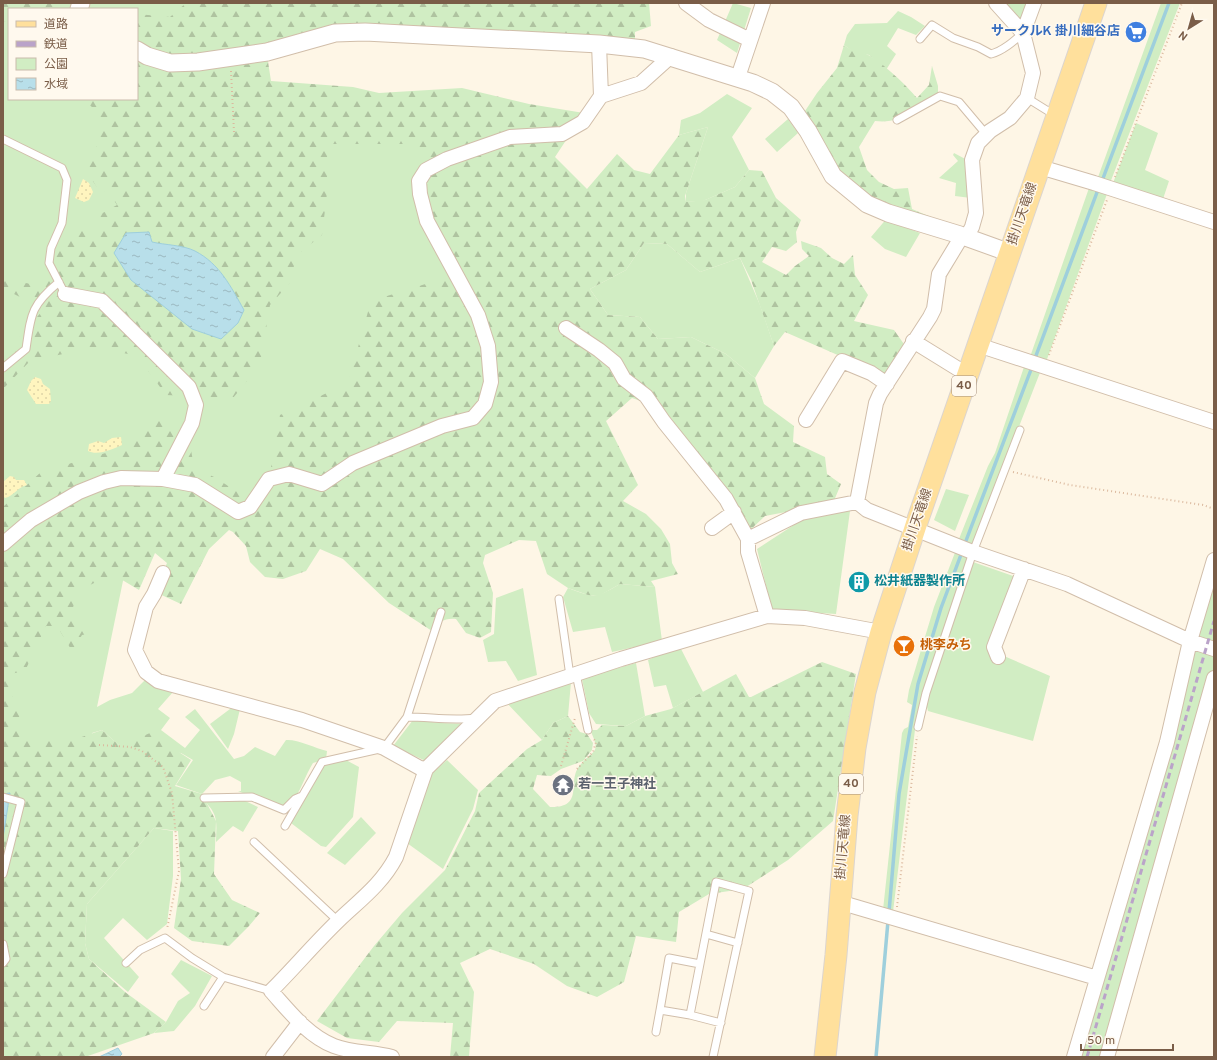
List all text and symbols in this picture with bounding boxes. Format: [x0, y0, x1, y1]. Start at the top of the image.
legend [8, 8, 138, 100]
north arrow [1169, 8, 1209, 48]
text: 道路 [44, 17, 68, 33]
supermarket icon: サークルK 掛川細谷店 [1123, 19, 1149, 45]
place label: サークルK 掛川細谷店 [991, 23, 1120, 40]
text: N [1176, 27, 1191, 43]
text: 鉄道 [44, 37, 68, 53]
text: 公園 [44, 57, 68, 73]
text: 水域 [44, 77, 68, 93]
street label: 掛川天竜線 [1004, 180, 1041, 247]
road number: 40 [952, 376, 976, 396]
street label: 掛川天竜線 [899, 486, 936, 553]
building icon: 松井紙器製作所 [846, 569, 872, 595]
place label: 松井紙器製作所 [874, 573, 965, 590]
bar icon: 桃李みち [891, 633, 917, 659]
place label: 桃李みち [920, 637, 972, 654]
temple icon: 若一王子神社 [550, 772, 576, 798]
road number: 40 [839, 774, 863, 794]
place label: 若一王子神社 [578, 776, 656, 793]
street label: 掛川天竜線 [832, 814, 855, 880]
scale bar [1081, 1026, 1173, 1052]
text: 50 m [1087, 1033, 1115, 1049]

